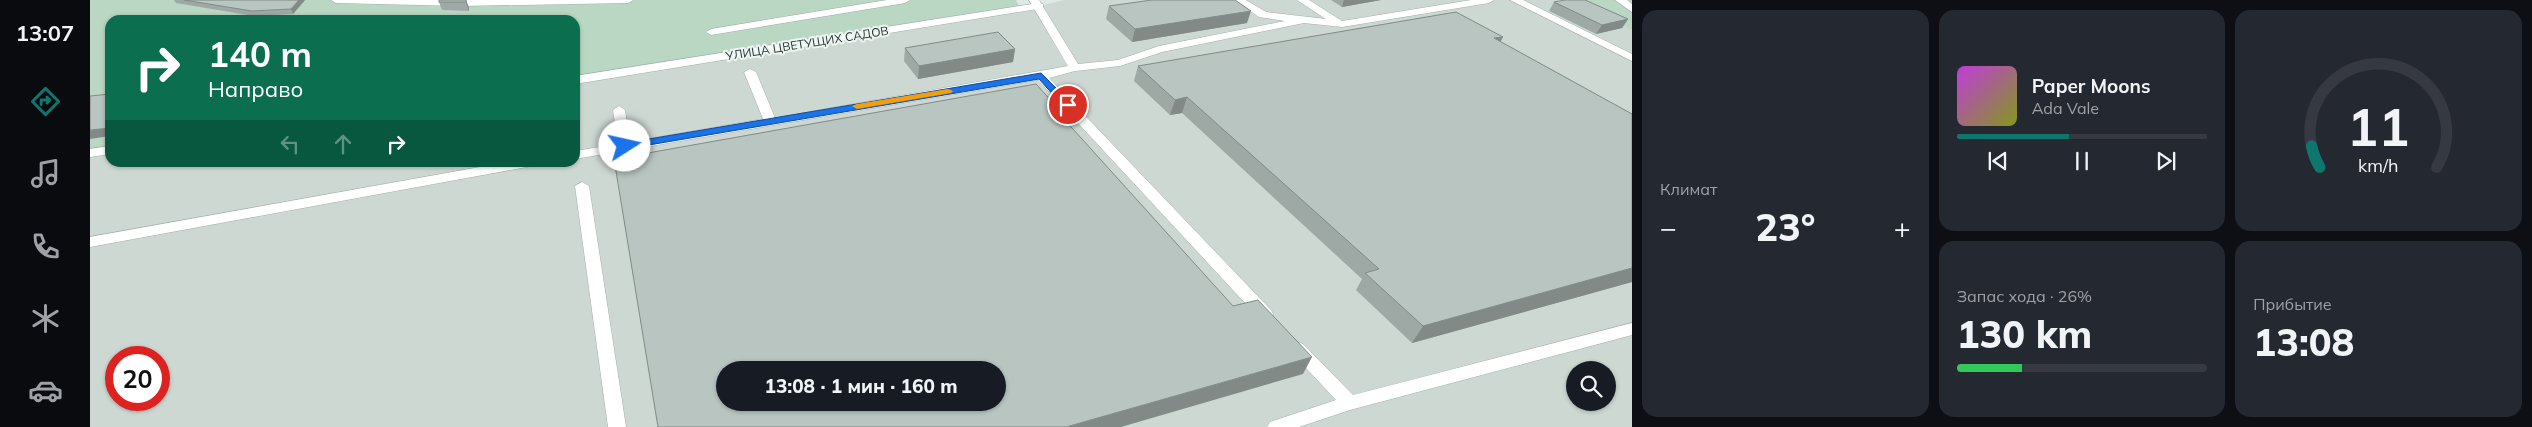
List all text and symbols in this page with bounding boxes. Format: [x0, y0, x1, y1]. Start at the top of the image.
text: 13:07 [16, 19, 74, 47]
street label: УЛИЦА ЦВЕТУЩИХ САДОВ [723, 23, 890, 63]
text: 140 m [208, 32, 312, 76]
icon: right [125, 35, 190, 100]
text: Paper Moons [2032, 74, 2151, 98]
text: Направо [208, 75, 303, 103]
icon: directions [28, 84, 63, 119]
pin [1047, 84, 1089, 126]
icon: arrive [1054, 91, 1082, 119]
text: 11 [2347, 94, 2410, 159]
text: Ada Vale [2032, 98, 2099, 118]
position arrow [598, 119, 650, 171]
icon: left [276, 130, 304, 158]
icon: ahead [329, 130, 357, 158]
icon: right [382, 130, 410, 158]
icon: previous [1984, 147, 2012, 175]
icon: pause [2068, 147, 2096, 175]
icon: next [2152, 147, 2180, 175]
text: km/h [2358, 154, 2399, 176]
icon: music [28, 156, 63, 191]
text: Климат [1660, 179, 1717, 199]
text: 23° [1755, 203, 1815, 251]
text: − [1660, 210, 1677, 245]
text: + [1894, 210, 1911, 245]
icon: phone [28, 229, 63, 264]
text: Запас хода · 26% [1957, 286, 2092, 306]
text: Прибытие [2253, 294, 2332, 314]
icon: climate [28, 301, 63, 336]
text: 130 km [1957, 310, 2092, 358]
text: 13:08 [2253, 318, 2354, 366]
speed limit sign: 20 [105, 346, 170, 411]
map controls [1566, 361, 1616, 411]
button: search [1566, 361, 1616, 411]
icon: car [28, 373, 63, 408]
text: 13:08 · 1 мин · 160 m [764, 374, 958, 398]

